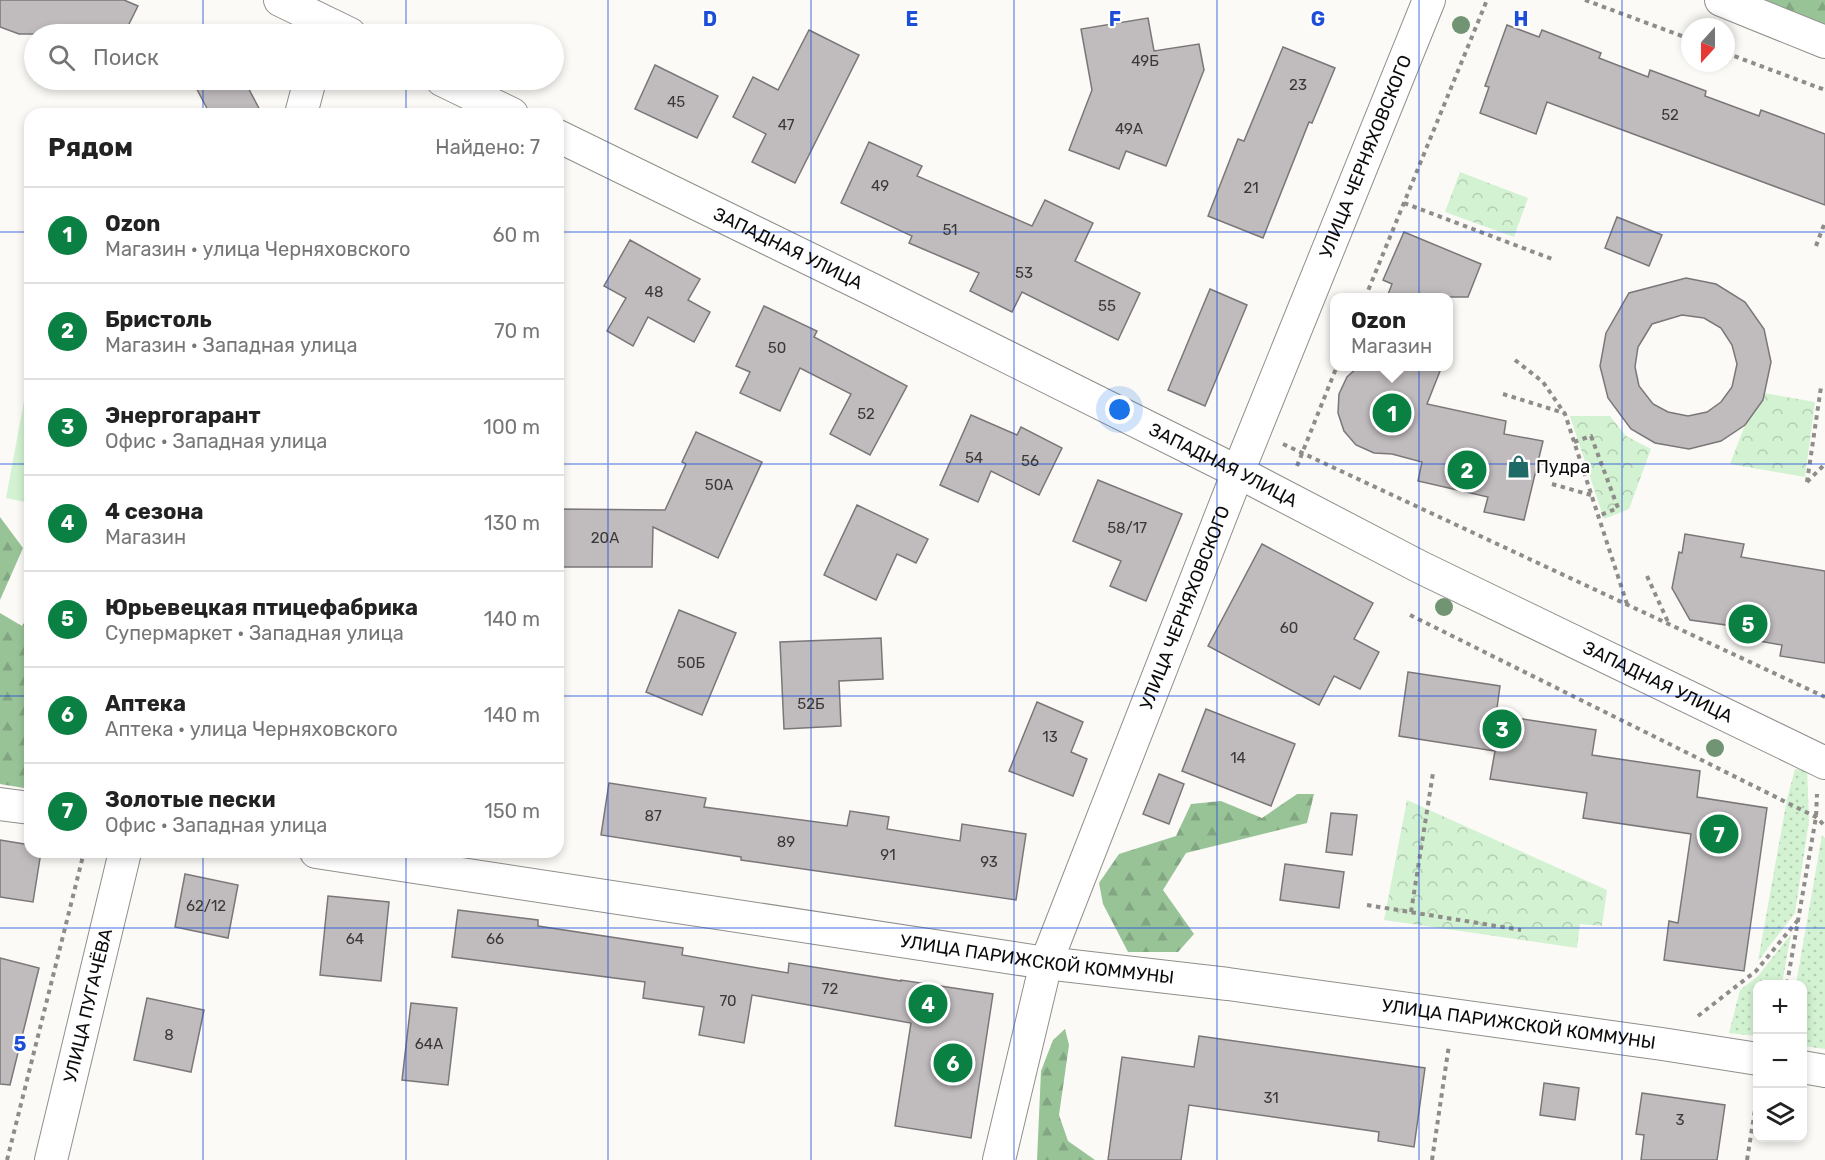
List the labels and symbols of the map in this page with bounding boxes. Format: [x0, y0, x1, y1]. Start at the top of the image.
text: D [703, 7, 717, 31]
text: E [906, 7, 918, 31]
text: F [1109, 7, 1121, 31]
text: G [1311, 7, 1325, 31]
text: H [1514, 7, 1528, 31]
north arrow [1681, 18, 1735, 72]
house number: 49Б [1131, 52, 1159, 70]
street label: УЛИЦА ЧЕРНЯХОВСКОГО [1315, 52, 1417, 261]
house number: 23 [1289, 76, 1307, 94]
house number: 45 [667, 93, 685, 111]
house number: 52 [1661, 106, 1679, 124]
house number: 47 [778, 116, 795, 134]
house number: 49А [1115, 120, 1143, 138]
house number: 49 [871, 177, 889, 195]
house number: 21 [1243, 179, 1259, 197]
street label: ЗАПАДНАЯ УЛИЦА [710, 203, 866, 294]
house number: 51 [942, 221, 958, 239]
house number: 53 [1015, 264, 1033, 282]
house number: 48 [645, 283, 663, 301]
house number: 55 [1098, 297, 1116, 315]
house number: 50 [768, 339, 786, 357]
pin: 1 [1372, 390, 1412, 436]
your location [1105, 395, 1134, 424]
house number: 52 [857, 405, 875, 423]
street label: ЗАПАДНАЯ УЛИЦА [1145, 418, 1301, 512]
pin: 2 [1448, 448, 1486, 492]
house number: 54 [965, 449, 983, 467]
house number: 56 [1021, 452, 1039, 470]
shop icon: Пудра [1505, 454, 1531, 480]
place label: Пудра [1536, 456, 1590, 478]
house number: 50А [705, 476, 733, 494]
street label: УЛИЦА ЧЕРНЯХОВСКОГО [1135, 503, 1235, 713]
house number: 58/17 [1107, 519, 1147, 537]
house number: 20А [591, 529, 619, 547]
pin: 5 [1728, 602, 1768, 646]
house number: 60 [1280, 619, 1298, 637]
street label: ЗАПАДНАЯ УЛИЦА [1579, 637, 1736, 728]
house number: 50Б [677, 654, 705, 672]
house number: 52Б [797, 695, 825, 713]
pin: 3 [1482, 706, 1522, 752]
house number: 13 [1042, 728, 1058, 746]
house number: 14 [1230, 749, 1246, 767]
house number: 87 [644, 807, 662, 825]
pin: 7 [1700, 812, 1738, 856]
house number: 89 [777, 833, 795, 851]
house number: 91 [880, 846, 896, 864]
house number: 93 [980, 853, 998, 871]
house number: 62/12 [186, 897, 226, 915]
street label: УЛИЦА ПУГАЧЁВА [59, 926, 117, 1085]
house number: 64 [346, 930, 364, 948]
house number: 66 [486, 930, 504, 948]
street label: УЛИЦА ПАРИЖСКОЙ КОММУНЫ [898, 930, 1175, 989]
house number: 72 [822, 980, 838, 998]
pin: 4 [908, 982, 948, 1026]
house number: 70 [719, 992, 737, 1010]
street label: УЛИЦА ПАРИЖСКОЙ КОММУНЫ [1380, 994, 1657, 1054]
house number: 8 [164, 1026, 174, 1044]
text: 5 [14, 1032, 27, 1056]
house number: 64А [415, 1035, 443, 1053]
pin: 6 [934, 1040, 972, 1086]
house number: 31 [1263, 1089, 1279, 1107]
house number: 3 [1675, 1111, 1685, 1129]

